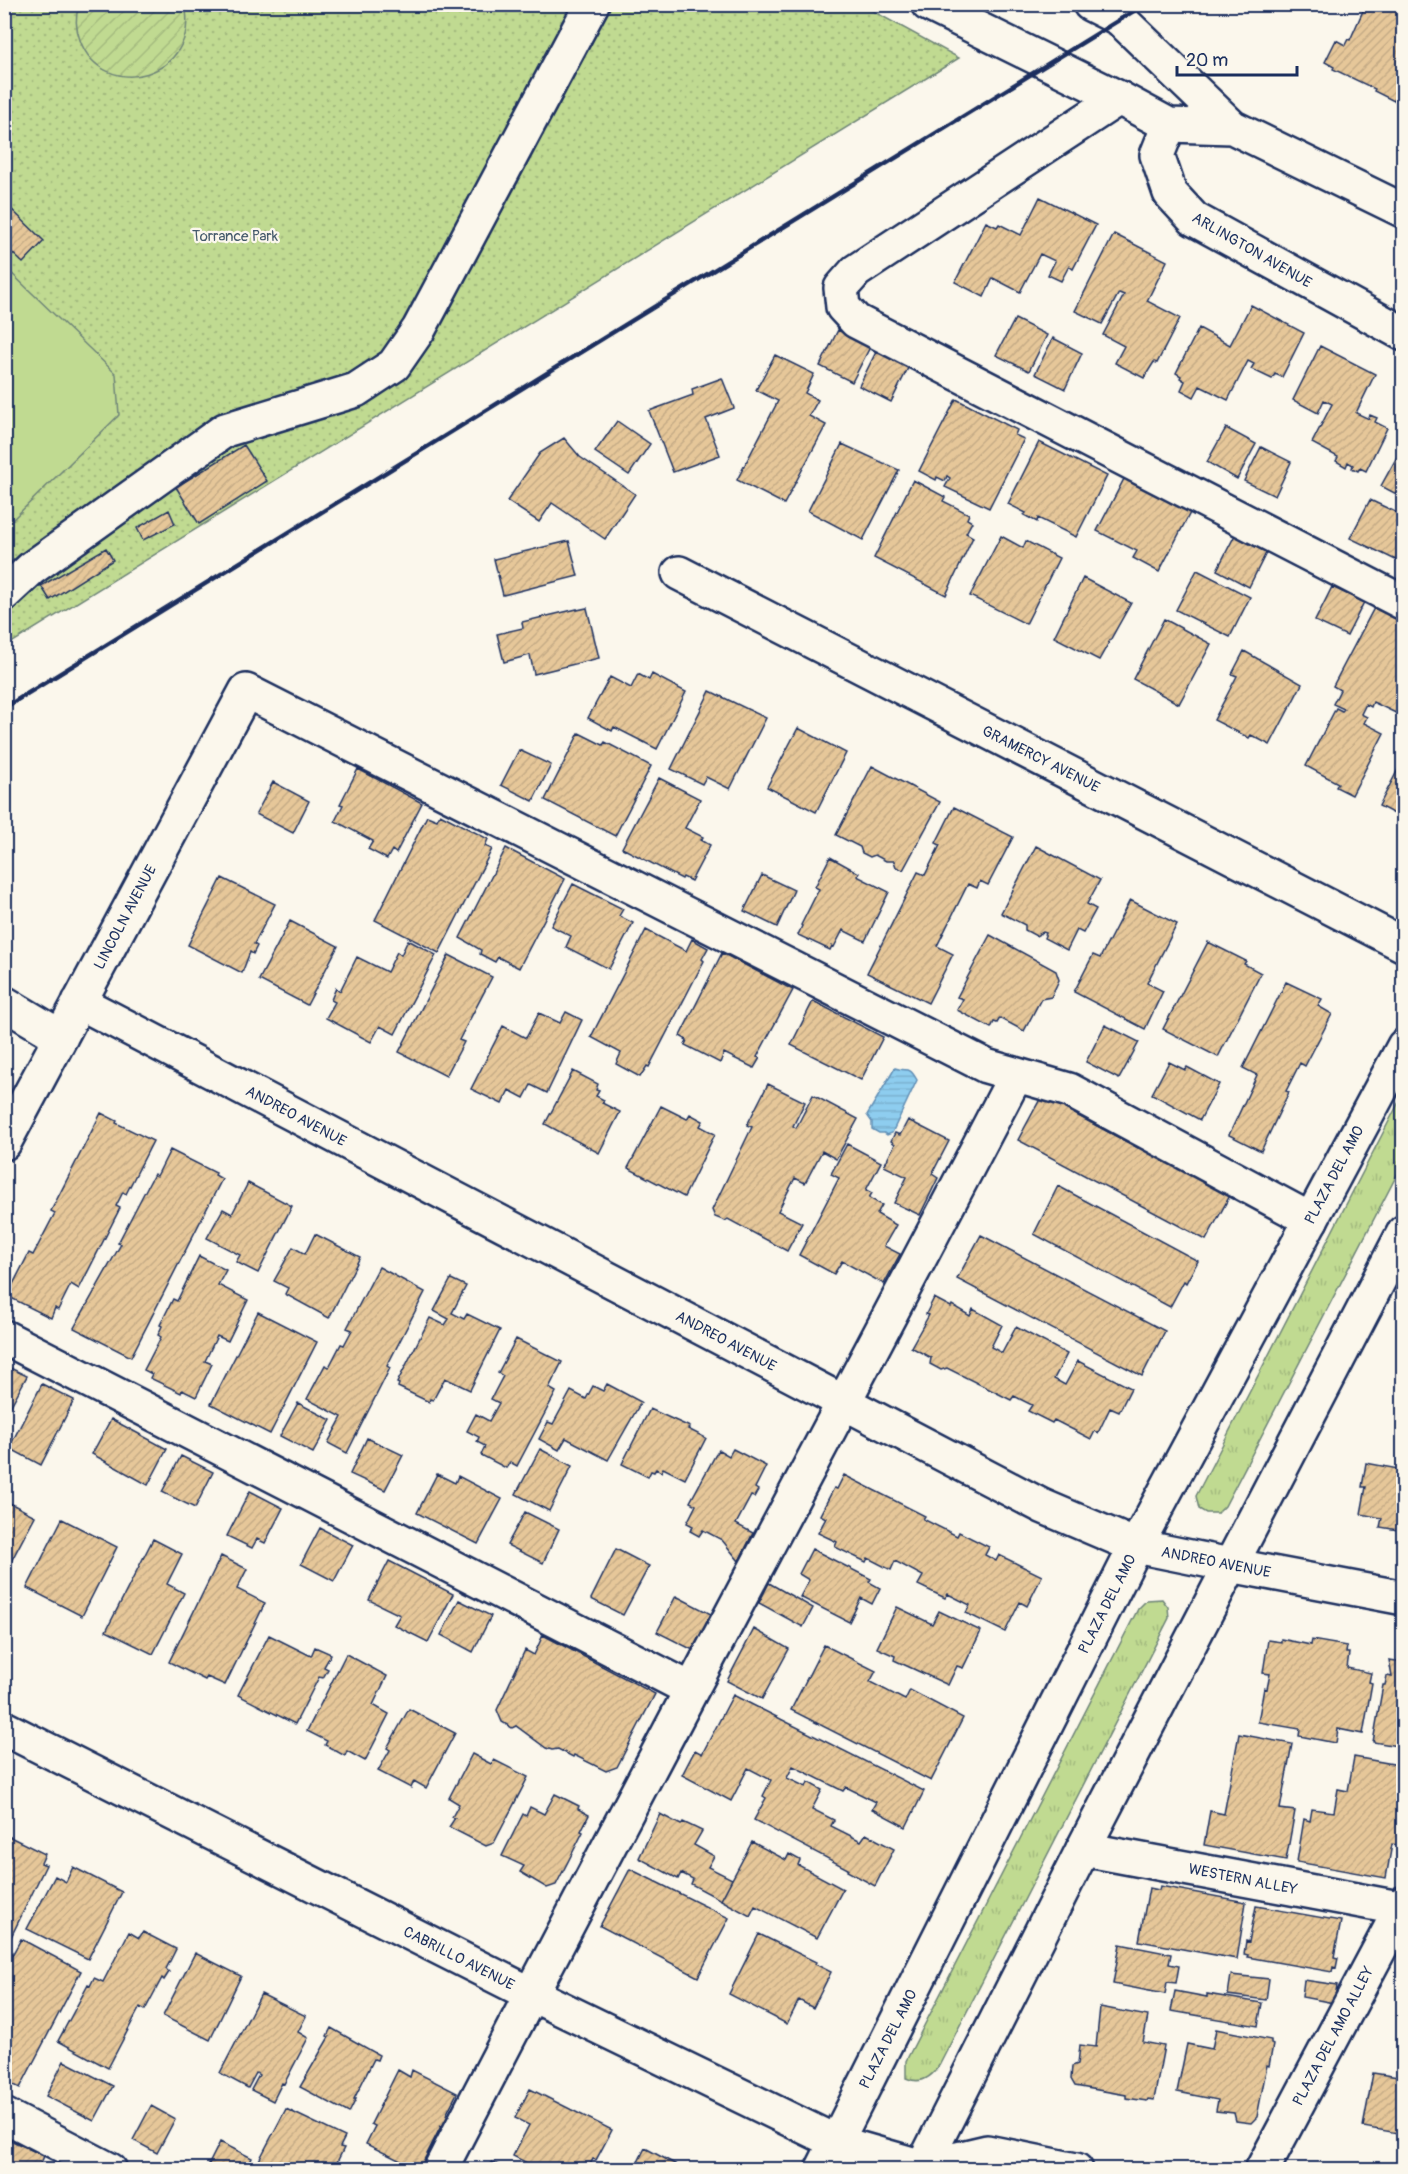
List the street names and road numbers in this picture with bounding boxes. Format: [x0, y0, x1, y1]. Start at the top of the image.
street label: ARLINGTON AVENUE [1188, 208, 1315, 293]
street label: GRAMERCY AVENUE [979, 722, 1103, 797]
street label: LINCOLN AVENUE [90, 862, 161, 973]
street label: ANDREO AVENUE [242, 1082, 350, 1151]
street label: PLAZA DEL AMO [1301, 1123, 1368, 1228]
street label: ANDREO AVENUE [672, 1307, 780, 1376]
street label: ANDREO AVENUE [1159, 1543, 1273, 1582]
street label: PLAZA DEL AMO [1074, 1551, 1141, 1657]
street label: WESTERN ALLEY [1187, 1860, 1299, 1899]
street label: CABRILLO AVENUE [400, 1922, 518, 1995]
street label: PLAZA DEL AMO ALLEY [1289, 1963, 1378, 2109]
street label: PLAZA DEL AMO [855, 1986, 922, 2092]

